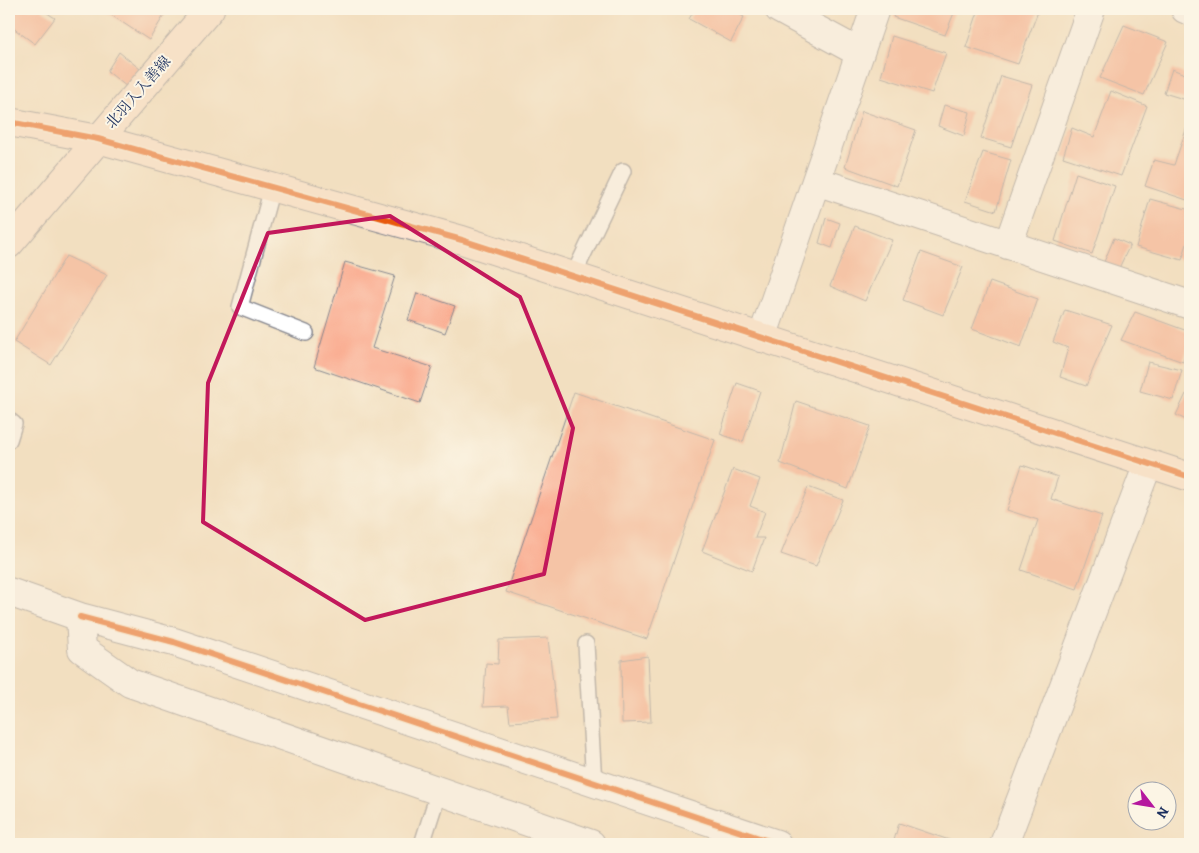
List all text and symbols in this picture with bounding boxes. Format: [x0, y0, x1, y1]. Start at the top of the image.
street label: 北羽入入善線 [101, 51, 175, 133]
north arrow [1126, 780, 1176, 830]
text: N [1152, 803, 1173, 822]

